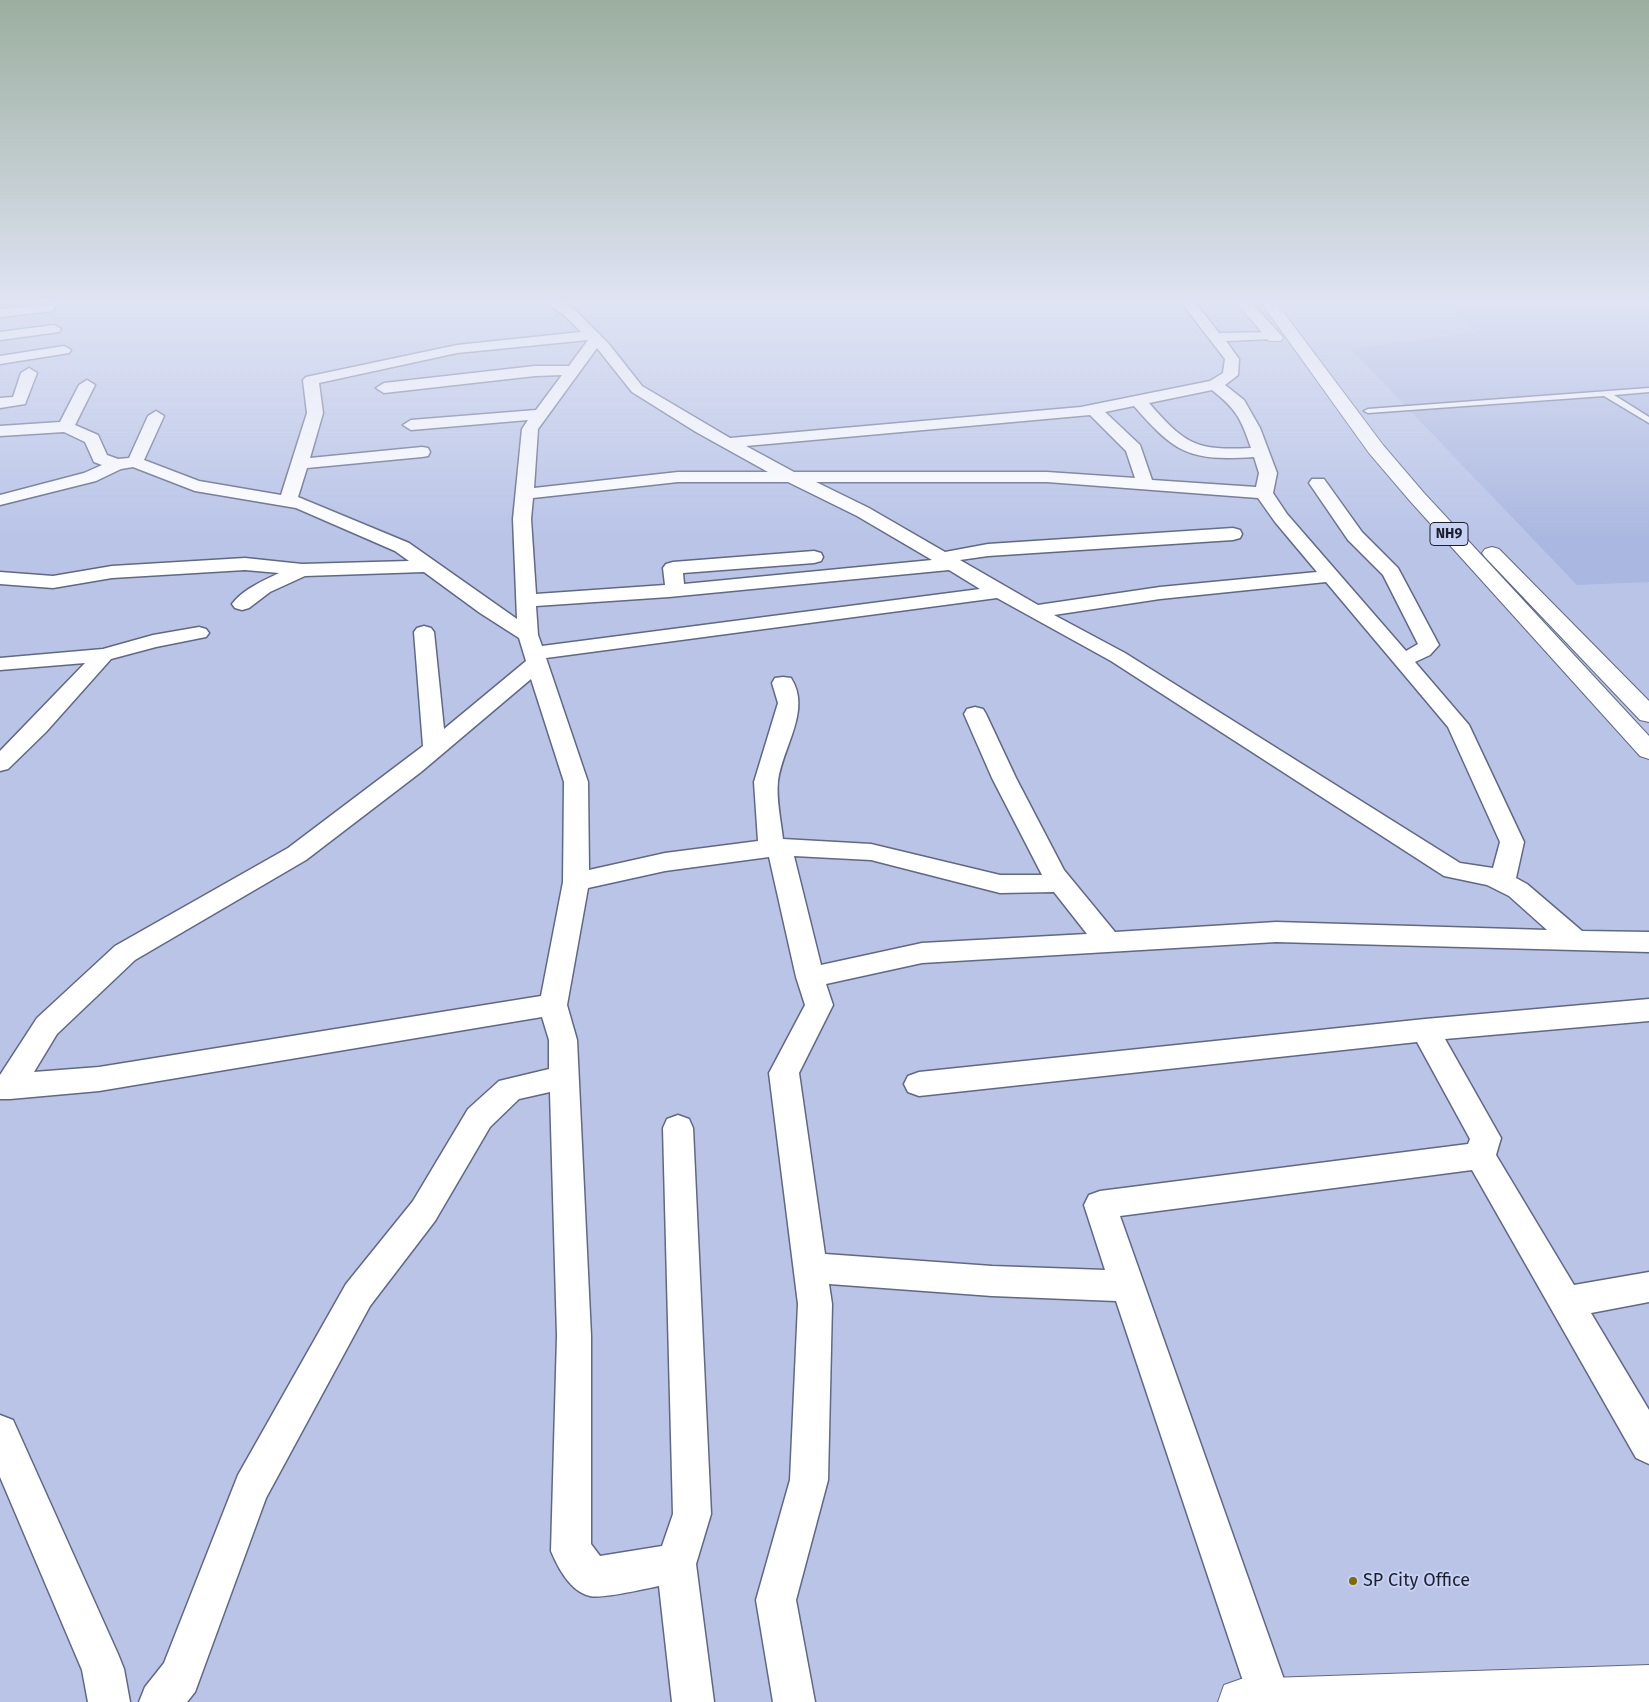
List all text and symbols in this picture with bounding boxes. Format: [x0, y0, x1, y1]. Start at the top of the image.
road number: NH9 [1430, 522, 1468, 546]
place label: SP City Office [1363, 1570, 1470, 1592]
marker: SP City Office [1347, 1575, 1359, 1587]

